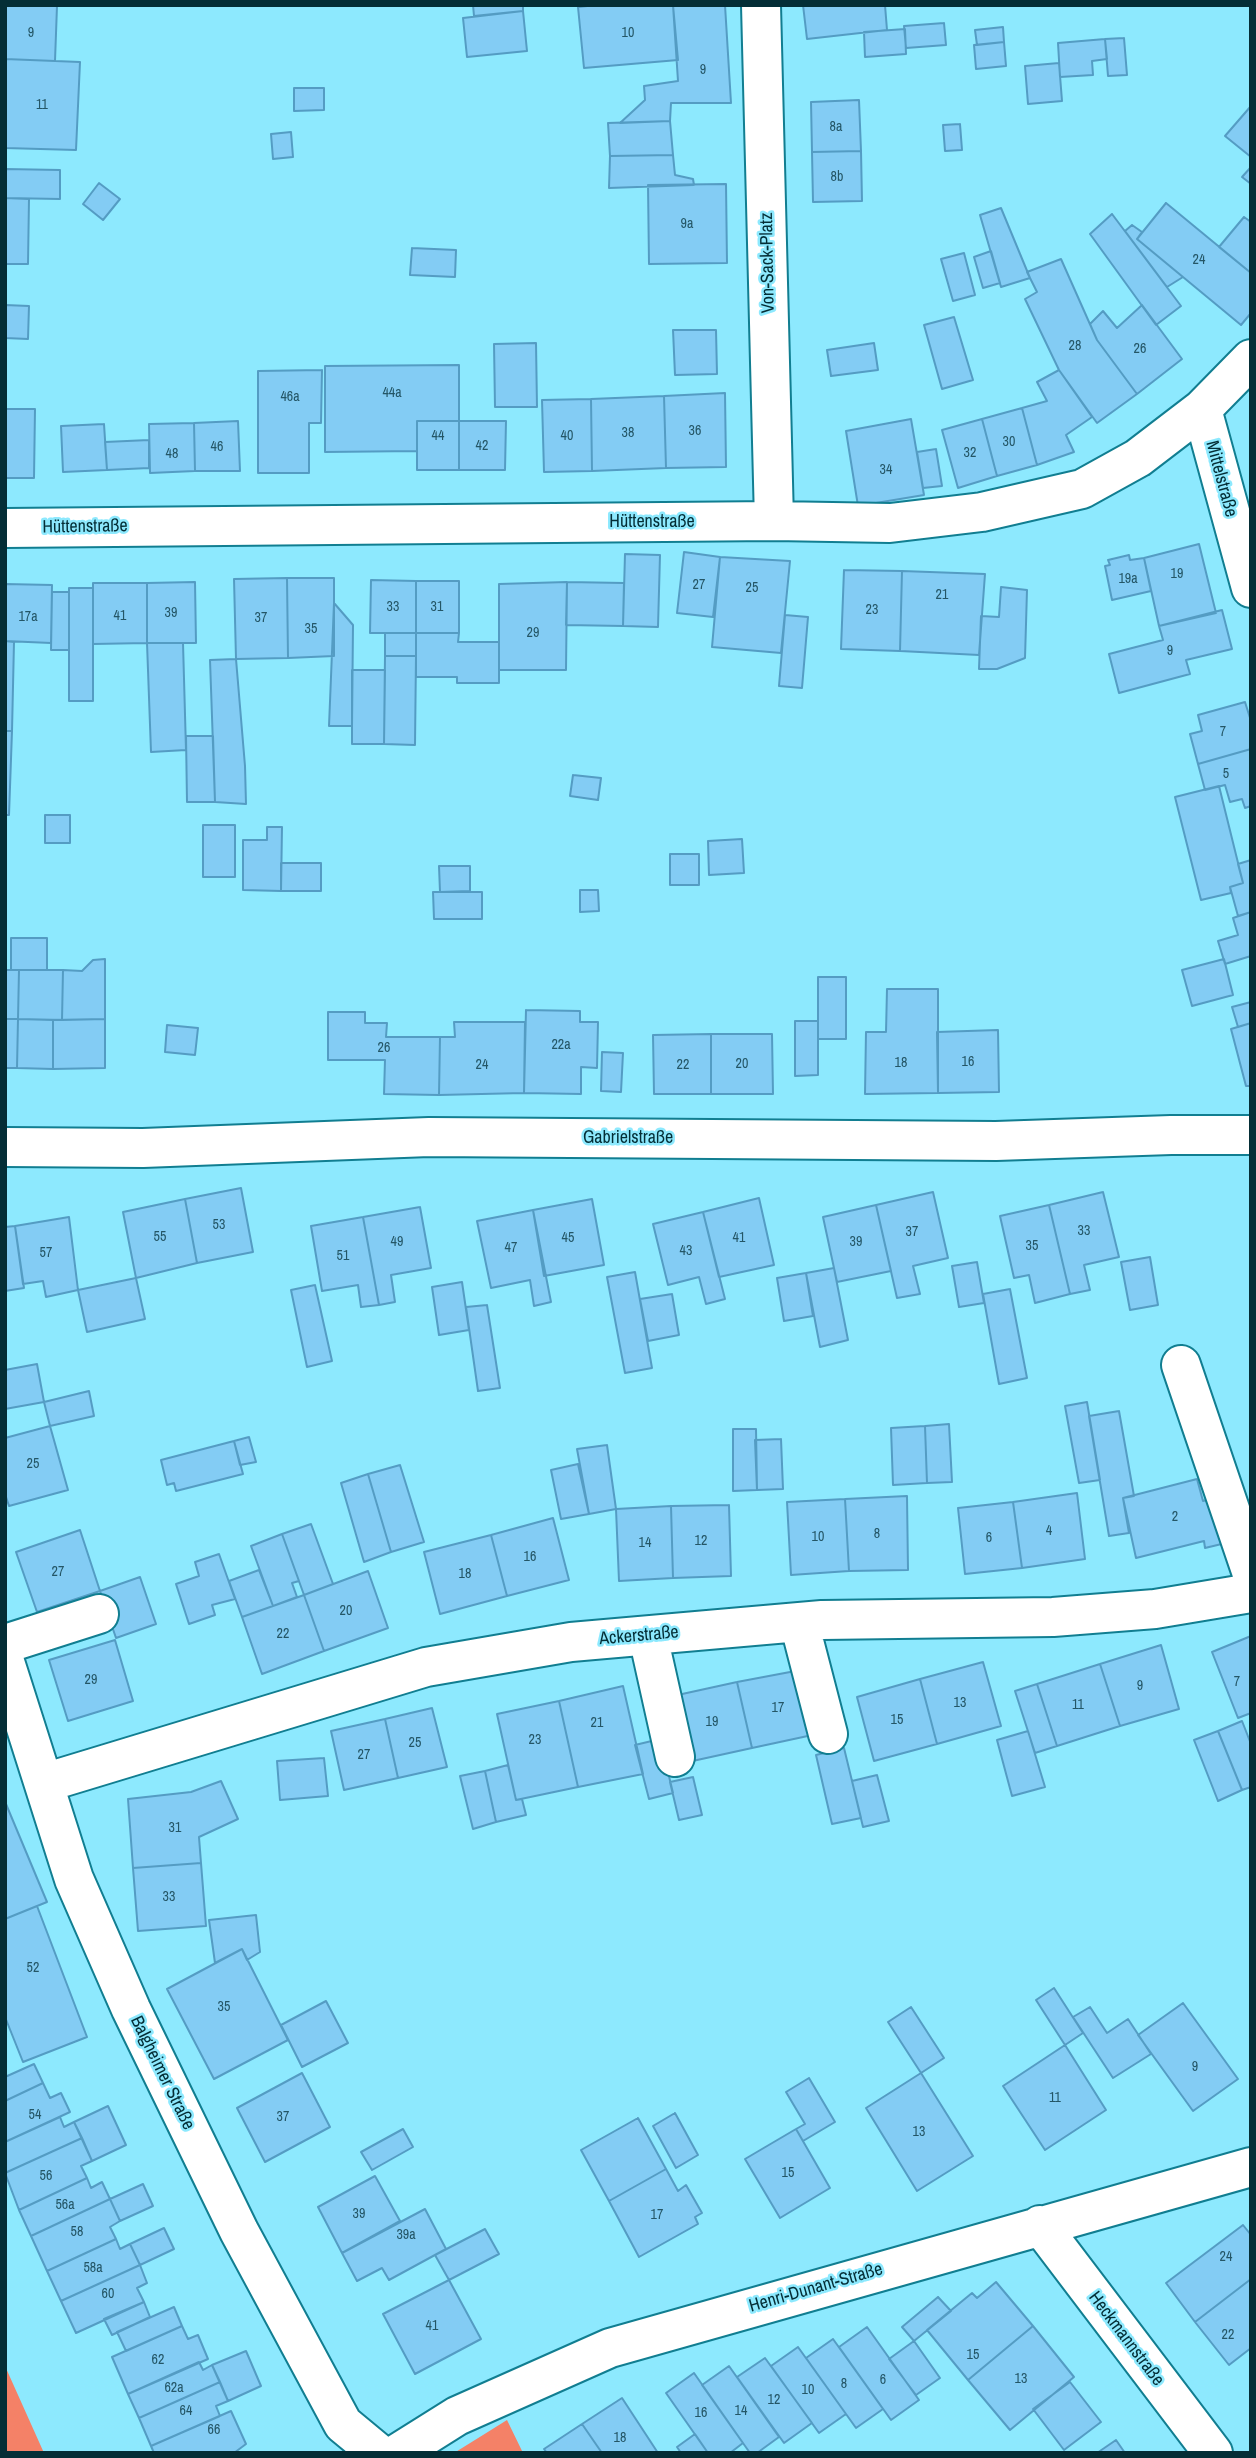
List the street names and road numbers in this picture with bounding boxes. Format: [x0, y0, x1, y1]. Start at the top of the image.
street label: Von-Sack-Platz [756, 212, 780, 314]
street label: Mittelstraße [1200, 439, 1242, 519]
street label: Hüttenstraße [609, 511, 695, 533]
street label: Hüttenstraße [42, 515, 128, 539]
street label: Gabrielstraße [583, 1127, 673, 1149]
street label: Ackerstraße [598, 1622, 680, 1650]
street label: Balgheimer Straße [125, 2013, 199, 2133]
street label: Henri-Dunant-Straße [747, 2259, 885, 2317]
street label: Heckmannstraße [1084, 2288, 1168, 2390]

